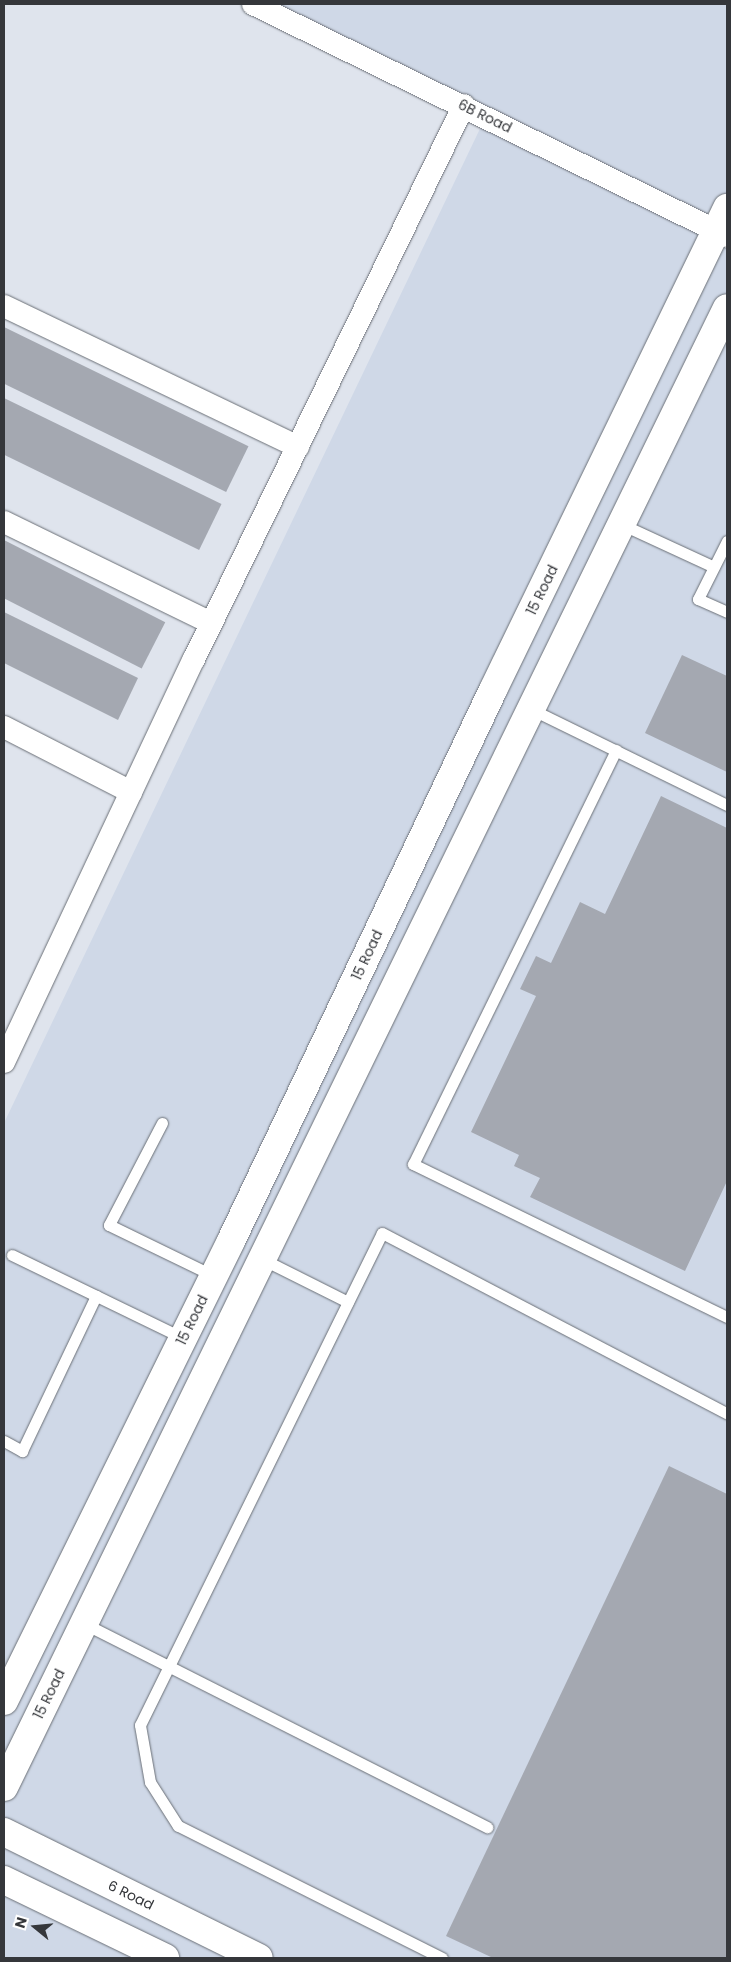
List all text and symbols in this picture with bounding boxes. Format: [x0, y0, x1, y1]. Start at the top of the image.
street label: 6B Road [455, 96, 515, 136]
street label: 15 Road [523, 562, 561, 618]
street label: 15 Road [348, 927, 386, 983]
street label: 15 Road [173, 1292, 211, 1348]
street label: 15 Road [30, 1666, 68, 1722]
street label: 6 Road [105, 1877, 157, 1913]
north arrow [10, 1902, 60, 1952]
text: N [10, 1915, 32, 1931]

